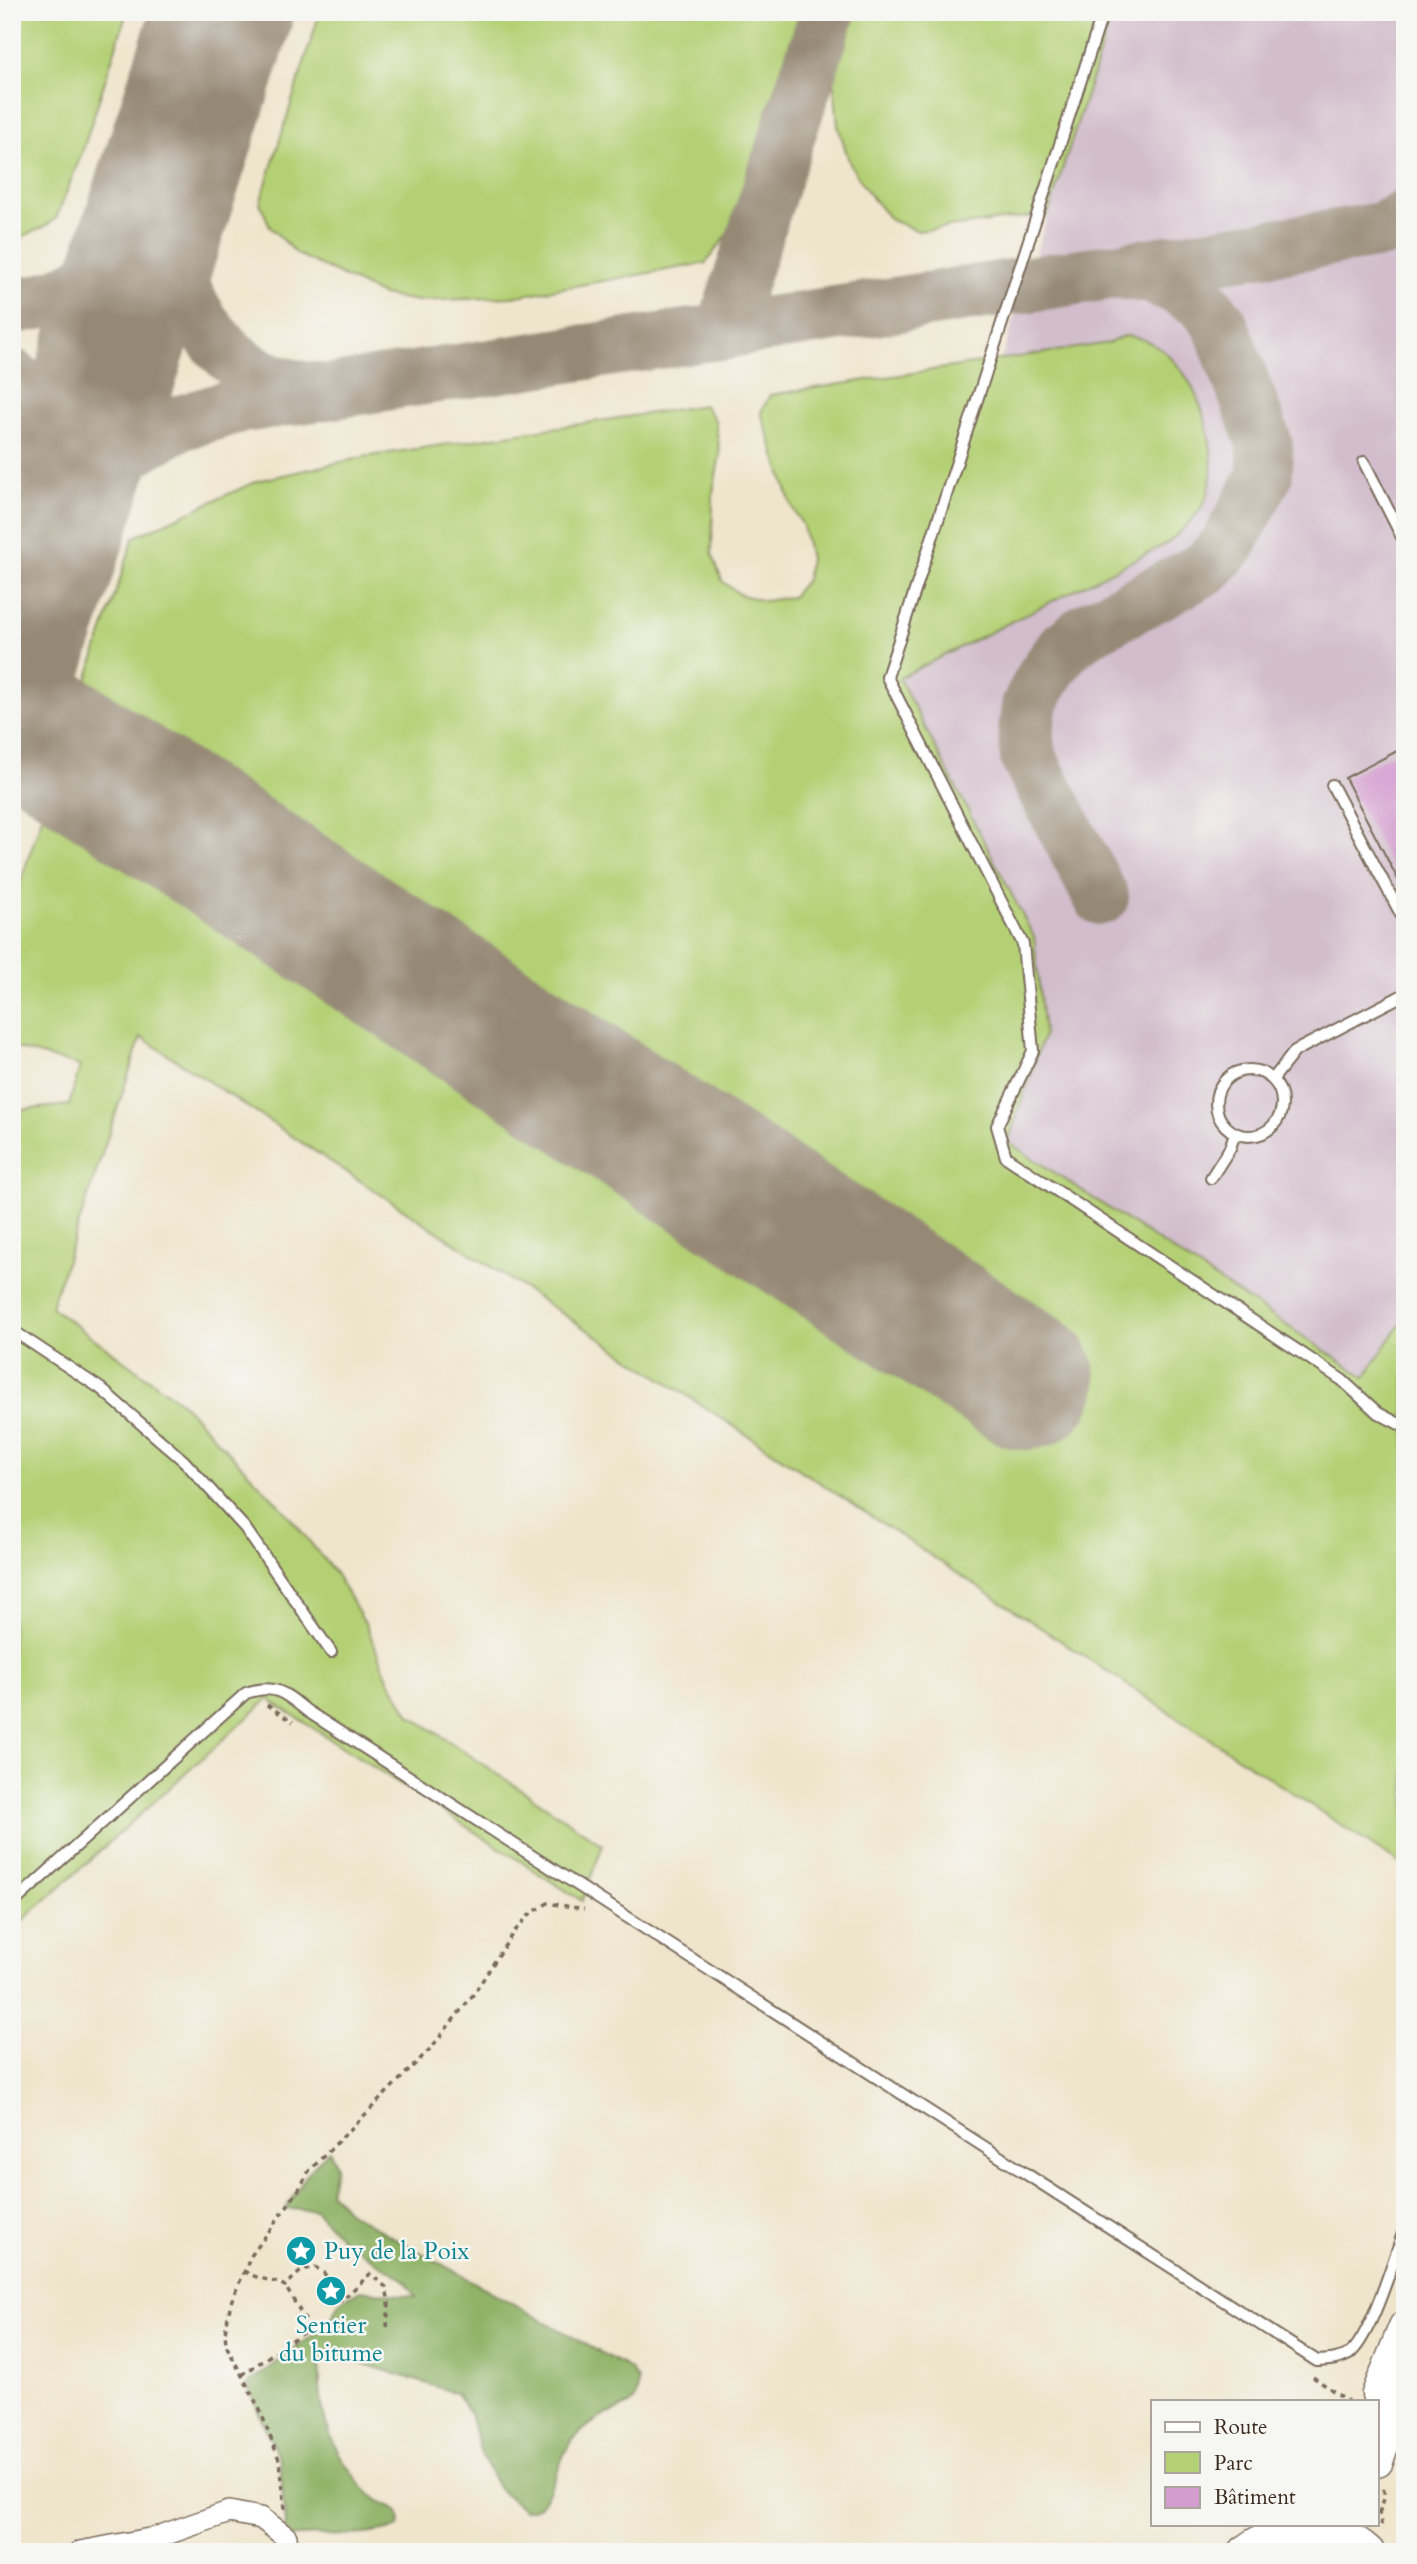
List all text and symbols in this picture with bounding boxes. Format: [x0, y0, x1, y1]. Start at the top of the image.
place icon: Puy de la Poix [284, 2234, 318, 2268]
place label: Puy de la Poix [324, 2235, 469, 2268]
place icon: Sentier du bitume [314, 2274, 348, 2308]
place label: Sentier du bitume [279, 2309, 383, 2370]
legend [1151, 2400, 1378, 2526]
text: Route [1214, 2413, 1268, 2442]
text: Parc [1214, 2449, 1253, 2478]
text: Bâtiment [1214, 2483, 1296, 2512]

